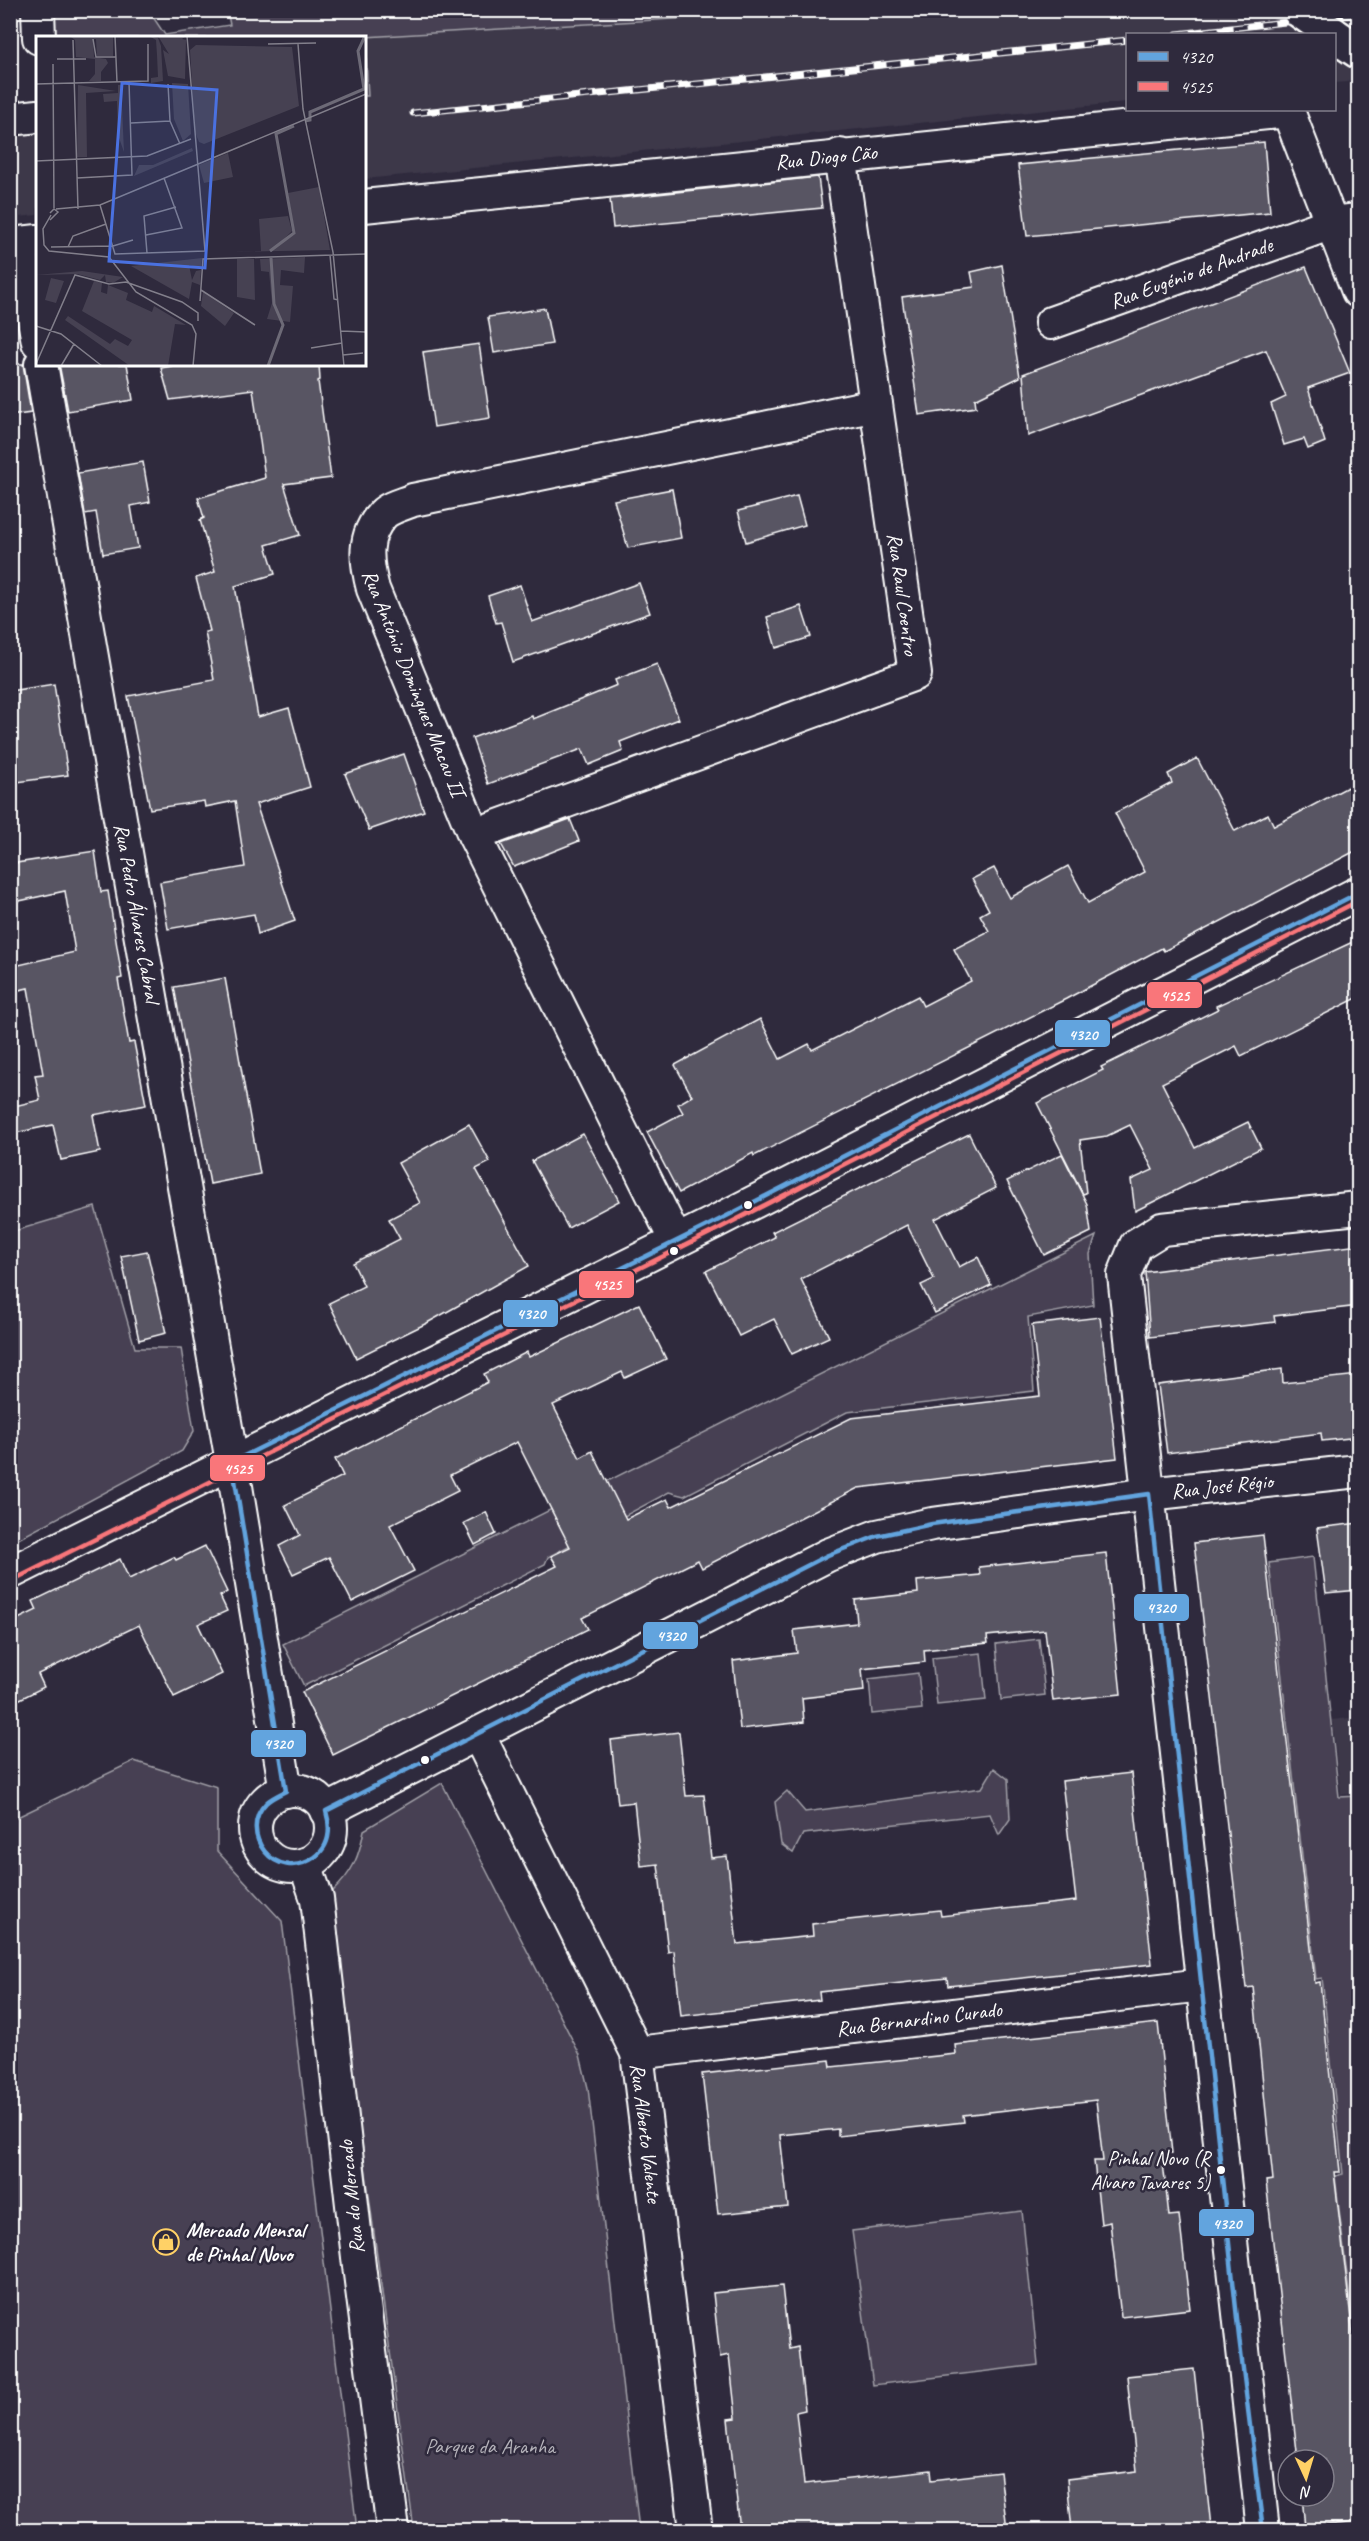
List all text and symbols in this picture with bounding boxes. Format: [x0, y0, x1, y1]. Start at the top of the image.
legend [1126, 33, 1336, 111]
inset map [36, 36, 366, 366]
text: 4320 [1180, 46, 1214, 68]
text: 4525 [1180, 76, 1213, 98]
street label: Rua Diogo Cão [774, 139, 880, 175]
street label: Rua Eugénio de Andrade [1106, 231, 1277, 314]
street label: Rua Raul Coentro [882, 531, 925, 658]
street label: Rua António Domingues Macau II [356, 566, 473, 805]
street label: Rua Pedro Álvares Cabral [108, 821, 166, 1008]
line badge: 4525 [1146, 981, 1203, 1009]
text: 4525 [1161, 986, 1191, 1006]
line badge: 4320 [1054, 1019, 1111, 1048]
text: 4320 [1069, 1025, 1099, 1045]
unlabelled marker [742, 1199, 754, 1211]
unlabelled marker [668, 1245, 680, 1257]
line badge: 4525 [578, 1270, 635, 1299]
text: 4525 [593, 1275, 623, 1295]
line badge: 4320 [502, 1299, 559, 1328]
text: 4320 [517, 1304, 547, 1324]
line badge: 4525 [209, 1454, 266, 1482]
text: 4525 [224, 1459, 254, 1479]
street label: Rua José Régio [1170, 1467, 1277, 1504]
line badge: 4320 [1133, 1593, 1190, 1622]
text: 4320 [1147, 1598, 1177, 1618]
line badge: 4320 [642, 1621, 699, 1650]
text: 4320 [657, 1626, 687, 1646]
line badge: 4320 [250, 1729, 307, 1758]
text: 4320 [264, 1734, 294, 1754]
unlabelled marker [419, 1754, 431, 1766]
street label: Rua Bernardino Curado [835, 1996, 1005, 2042]
street label: Rua Alberto Valente [625, 2062, 668, 2206]
street label: Rua do Mercado [332, 2137, 370, 2255]
place label: Pinhal Novo (R Alvaro Tavares 5) [1091, 2146, 1212, 2195]
marker: Pinhal Novo (R Alvaro Tavares 5) [1215, 2164, 1227, 2176]
line badge: 4320 [1198, 2208, 1255, 2237]
text: 4320 [1213, 2214, 1243, 2234]
place label: Mercado Mensal de Pinhal Novo [186, 2217, 309, 2267]
shop icon: Mercado Mensal de Pinhal Novo [151, 2227, 181, 2257]
park label: Parque da Aranha [425, 2433, 557, 2459]
north arrow [1276, 2448, 1336, 2508]
text: N [1298, 2482, 1313, 2503]

